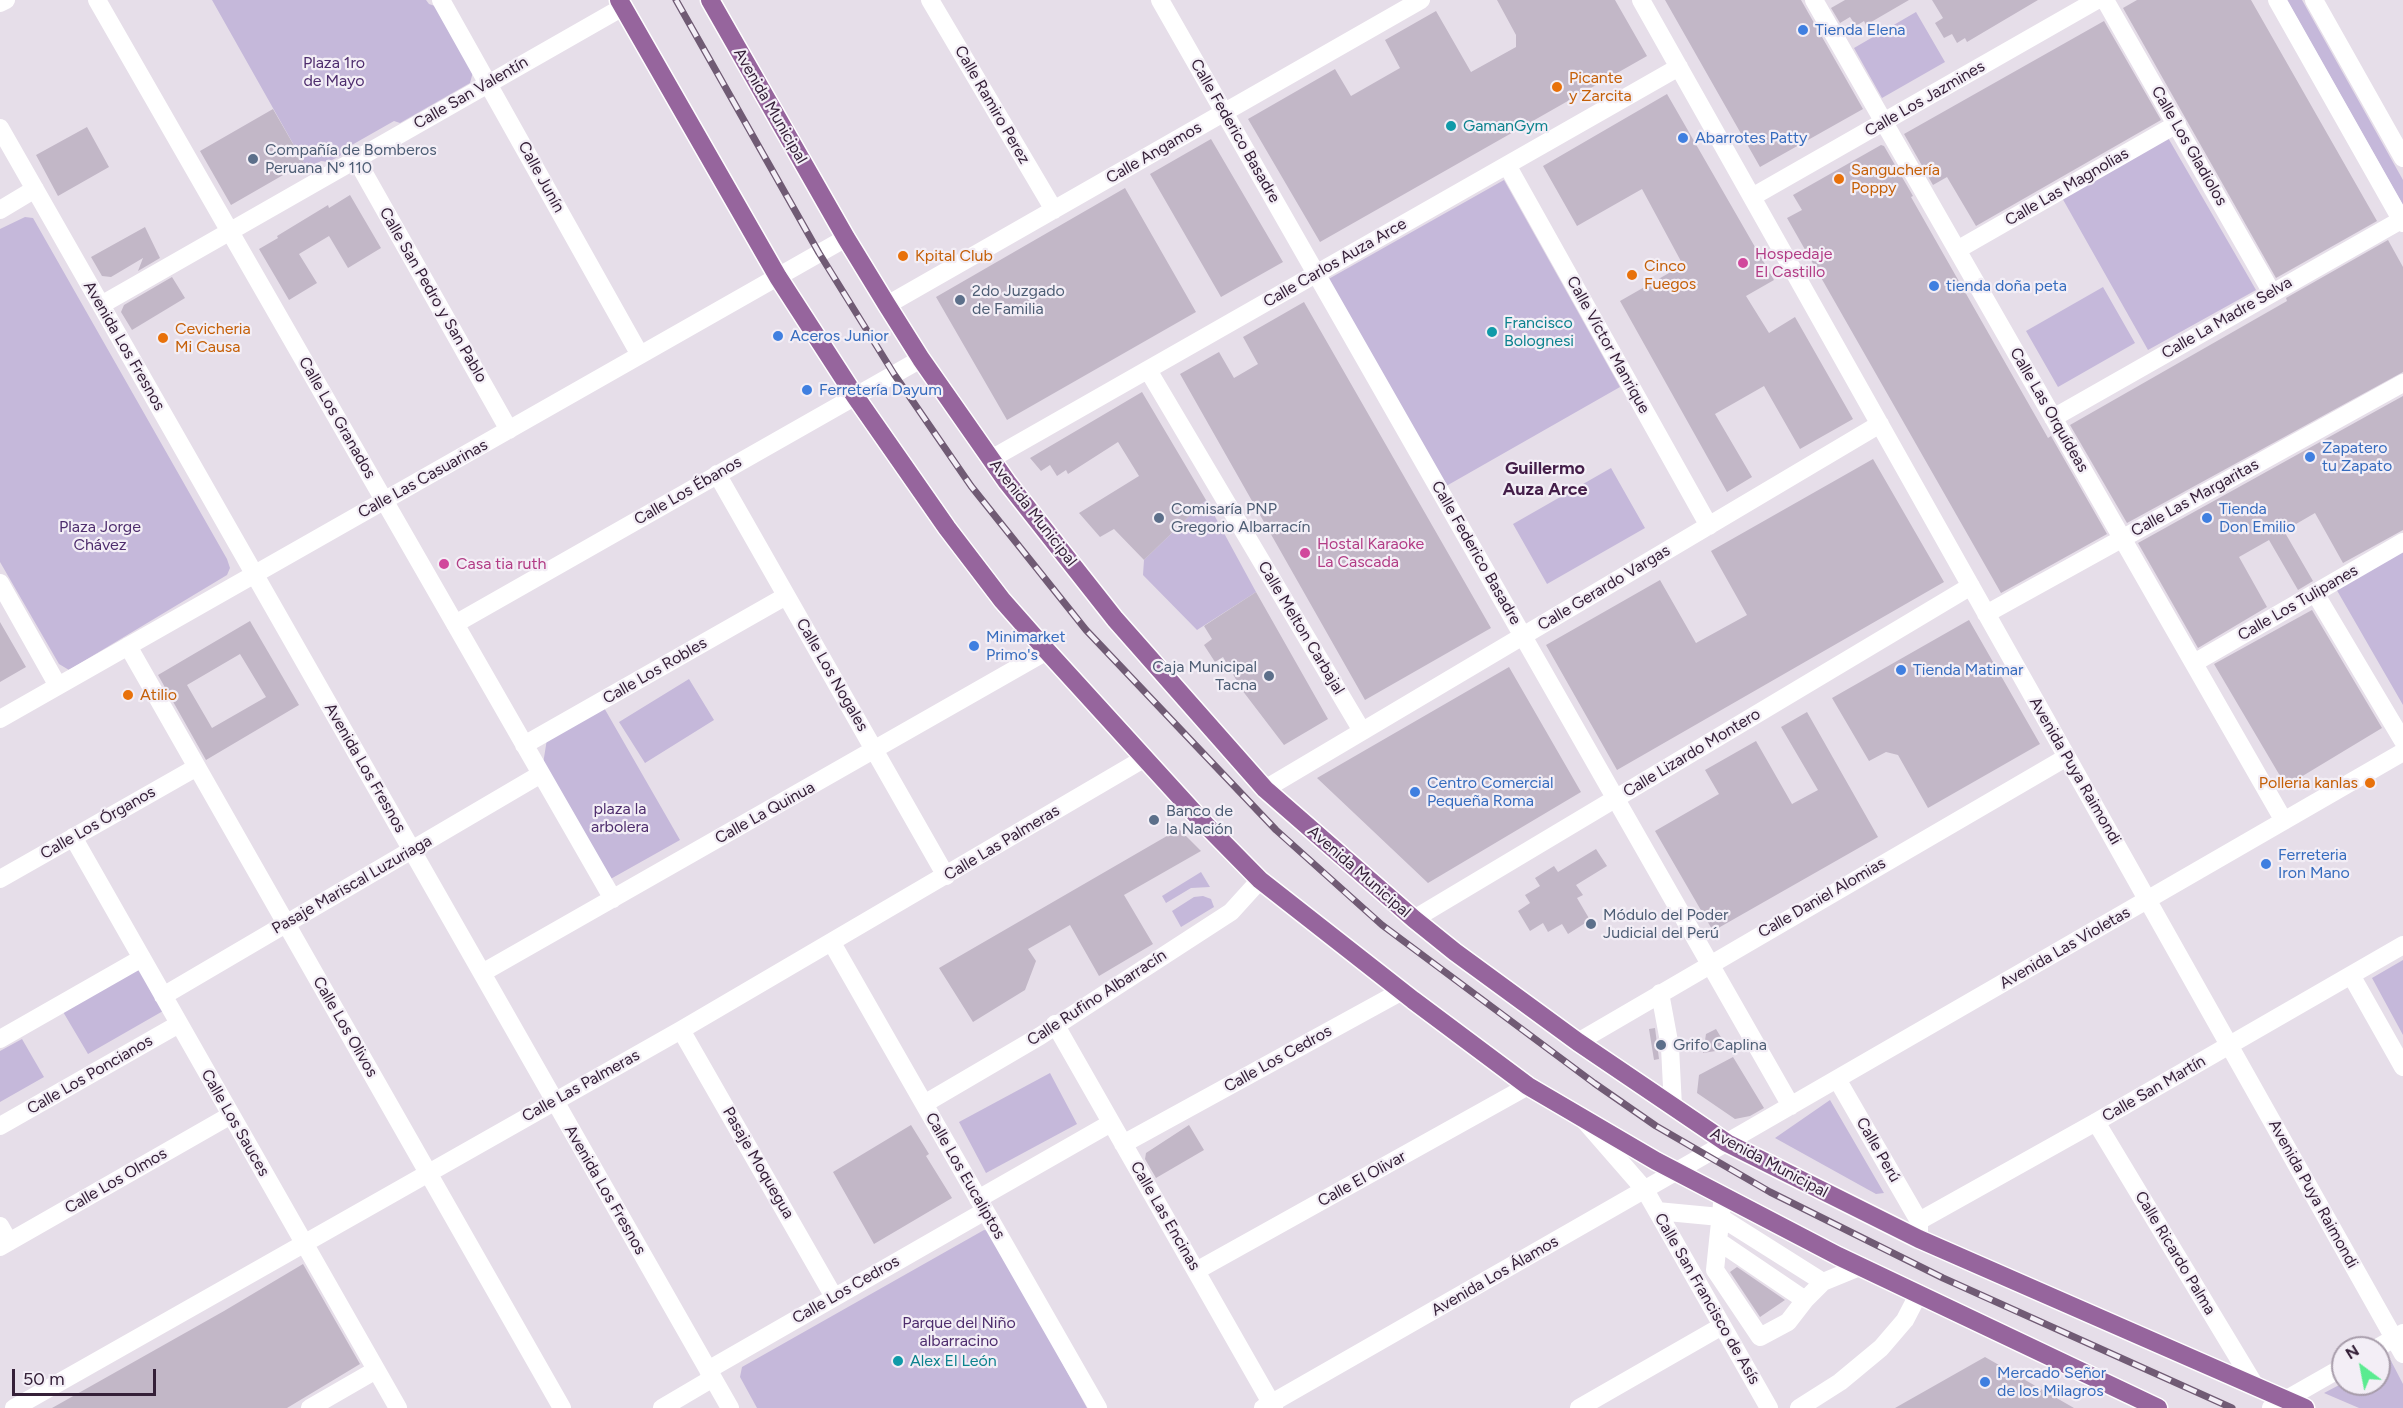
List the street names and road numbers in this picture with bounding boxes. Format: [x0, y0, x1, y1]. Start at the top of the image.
street label: Calle Ramiro Perez [950, 42, 1034, 168]
street label: Avenida Municipal [729, 45, 811, 167]
street label: Calle San Valentín [410, 52, 532, 134]
street label: Calle Federico Basadre [1186, 56, 1284, 206]
street label: Calle Los Jazmines [1862, 57, 1988, 141]
street label: Calle Los Gladiolos [2147, 83, 2231, 209]
street label: Calle Angamos [1103, 118, 1205, 188]
street label: Calle Junín [514, 138, 568, 216]
street label: Calle Las Magnolias [2002, 144, 2132, 230]
street label: Calle San Pedro y San Pablo [375, 204, 491, 386]
street label: Calle Carlos Auza Arce [1260, 214, 1410, 312]
street label: Calle Víctor Manrique [1562, 273, 1654, 417]
street label: Calle La Madre Selva [2158, 273, 2296, 363]
street label: Avenida Los Fresnos [79, 278, 169, 414]
street label: Calle Las Orquídeas [2005, 344, 2093, 476]
street label: Calle Los Granados [294, 354, 380, 482]
street label: Calle Las Casuarinas [355, 435, 491, 523]
street label: Calle Los Ébanos [631, 452, 745, 530]
street label: Calle Las Margaritas [2128, 455, 2262, 541]
street label: Avenida Municipal [985, 456, 1081, 570]
street label: Calle Federico Basadre [1427, 478, 1525, 628]
street label: Calle Gerardo Vargas [1534, 541, 1674, 635]
street label: Calle Melton Carbajal [1254, 558, 1348, 698]
street label: Calle Los Tulipanes [2235, 561, 2361, 645]
street label: Calle Los Nogales [792, 615, 872, 735]
street label: Calle Los Robles [600, 633, 710, 709]
street label: Avenida Puya Raimondi [2025, 694, 2125, 848]
street label: Avenida Los Fresnos [320, 700, 410, 836]
street label: Calle Lizardo Montero [1620, 704, 1764, 802]
street label: Calle La Quinua [712, 778, 818, 848]
street label: Calle Los Órganos [37, 782, 159, 864]
street label: Calle Las Palmeras [941, 801, 1063, 885]
street label: Avenida Municipal [1304, 822, 1414, 922]
street label: Pasaje Mariscal Luzuriaga [269, 831, 435, 939]
street label: Calle Daniel Alomias [1755, 854, 1889, 942]
street label: Avenida Las Violetas [1996, 903, 2134, 993]
street label: Calle Rufino Albarracín [1024, 946, 1170, 1050]
street label: Calle Los Olivos [308, 973, 382, 1081]
street label: Calle Los Cedros [1221, 1021, 1335, 1097]
street label: Calle Los Poncianos [24, 1031, 156, 1119]
street label: Calle Las Palmeras [519, 1046, 643, 1126]
street label: Calle San Martín [2099, 1052, 2209, 1126]
street label: Calle Los Sauces [197, 1066, 273, 1180]
street label: Pasaje Moquegua [718, 1104, 798, 1222]
street label: Calle Los Eucaliptos [921, 1109, 1009, 1243]
street label: Calle Perú [1852, 1114, 1904, 1186]
street label: Avenida Puya Raimondi [2264, 1116, 2362, 1272]
street label: Avenida Los Fresnos [560, 1122, 650, 1258]
street label: Avenida Municipal [1707, 1124, 1831, 1202]
street label: Calle Los Olmos [62, 1144, 170, 1218]
street label: Calle El Olivar [1315, 1147, 1409, 1211]
street label: Calle Las Encinas [1126, 1158, 1204, 1274]
street label: Calle Ricardo Palma [2131, 1188, 2219, 1318]
street label: Calle San Francisco de Asís [1650, 1210, 1764, 1388]
street label: Avenida Los Álamos [1428, 1232, 1562, 1320]
street label: Calle Los Cedros [789, 1252, 903, 1328]

